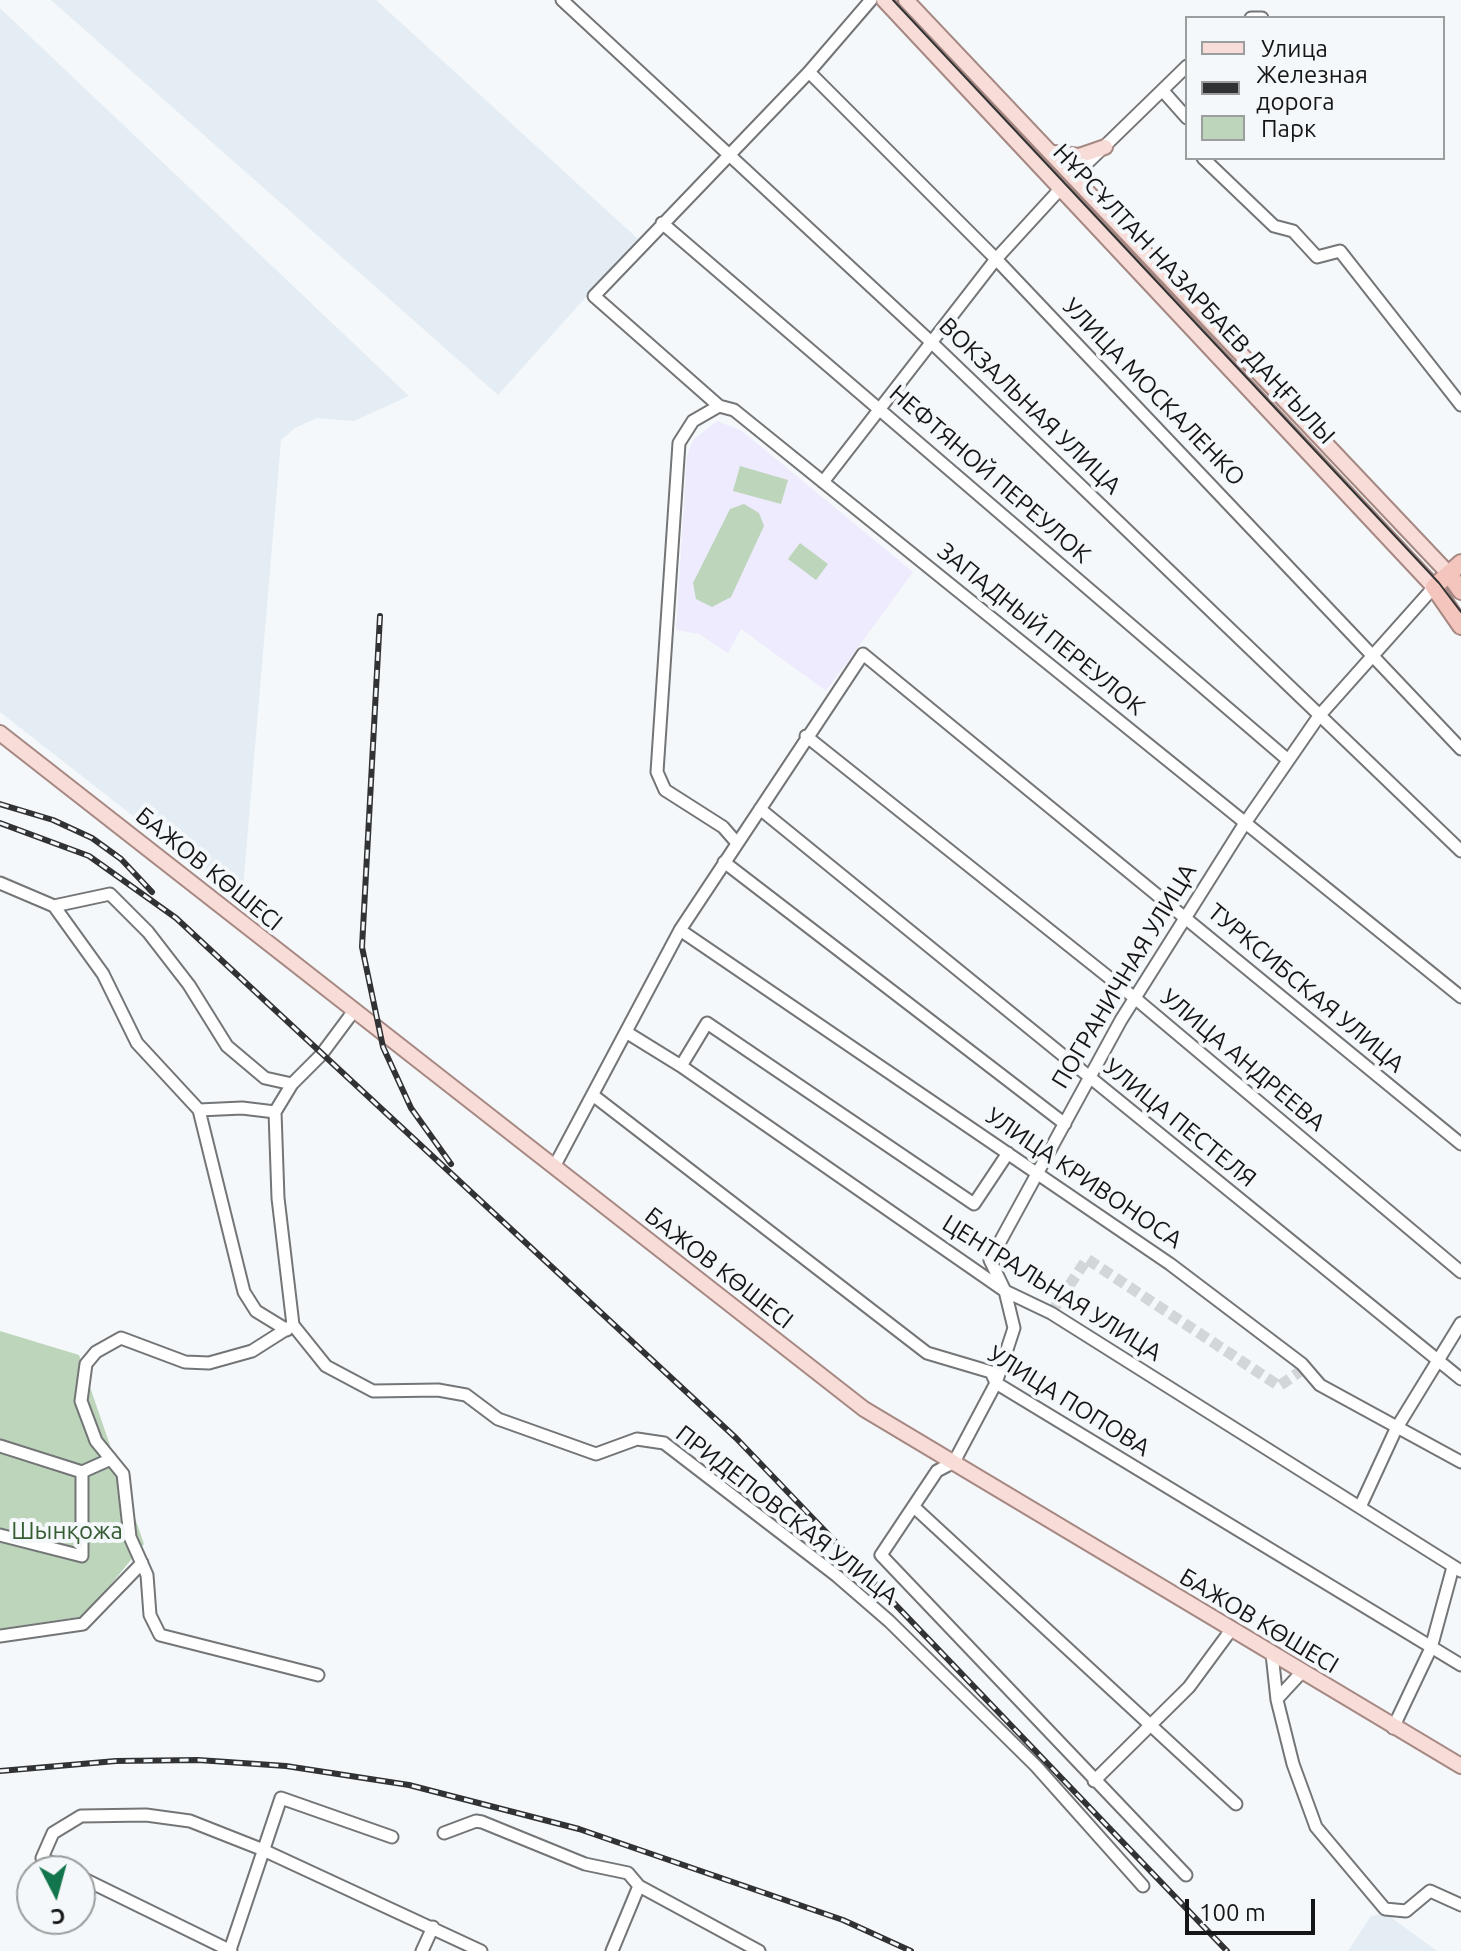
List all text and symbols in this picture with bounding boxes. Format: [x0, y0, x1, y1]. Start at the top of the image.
legend [1185, 16, 1445, 160]
text: Улица [1261, 35, 1328, 62]
text: Железная дорога [1256, 61, 1368, 115]
text: Парк [1261, 115, 1316, 142]
street label: НҰРСҰЛТАН НАЗАРБАЕВ ДАҢҒЫЛЫ [1047, 138, 1341, 450]
street label: УЛИЦА МОСКАЛЕНКО [1057, 292, 1251, 492]
street label: ВОКЗАЛЬНАЯ УЛИЦА [933, 312, 1127, 500]
street label: НЕФТЯНОЙ ПЕРЕУЛОК [884, 379, 1096, 569]
street label: ЗАПАДНЫЙ ПЕРЕУЛОК [932, 537, 1150, 721]
street label: БАЖОВ КӨШЕСІ [130, 801, 288, 937]
street label: ПОГРАНИЧНАЯ УЛИЦА [1045, 858, 1203, 1094]
street label: ТУРКСИБСКАЯ УЛИЦА [1202, 897, 1410, 1079]
street label: УЛИЦА АНДРЕЕВА [1155, 983, 1331, 1137]
street label: УЛИЦА ПЕСТЕЛЯ [1098, 1053, 1262, 1193]
street label: УЛИЦА КРИВОНОСА [980, 1102, 1188, 1254]
street label: БАЖОВ КӨШЕСІ [639, 1201, 799, 1335]
street label: ЦЕНТРАЛЬНАЯ УЛИЦА [937, 1209, 1167, 1367]
street label: УЛИЦА ПОПОВА [983, 1340, 1155, 1462]
street label: ПРИДЕПОВСКАЯ УЛИЦА [670, 1419, 904, 1611]
park label: Шынқожа [11, 1517, 123, 1545]
street label: БАЖОВ КӨШЕСІ [1174, 1562, 1344, 1680]
north arrow [16, 1855, 96, 1935]
scale bar [1189, 1883, 1319, 1933]
text: 100 m [1199, 1899, 1266, 1926]
text: С [50, 1904, 67, 1931]

